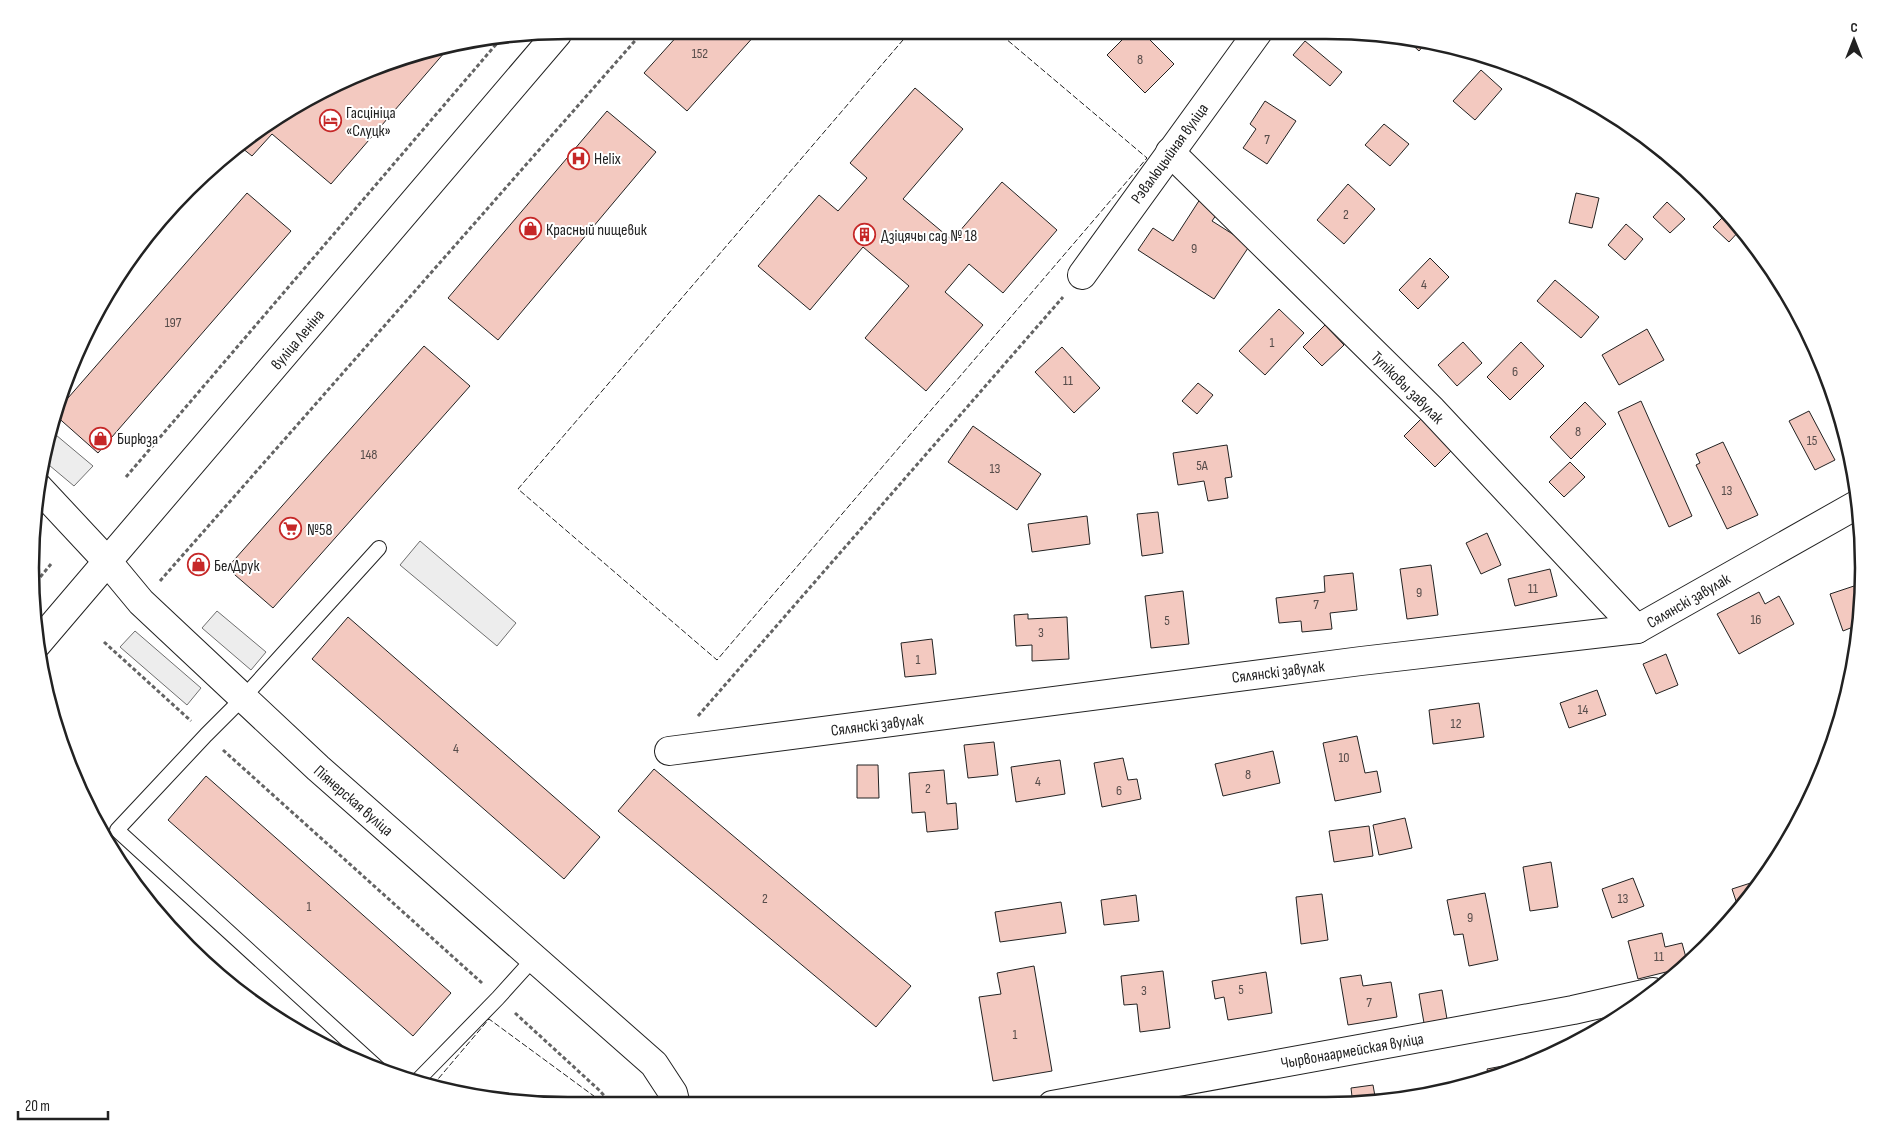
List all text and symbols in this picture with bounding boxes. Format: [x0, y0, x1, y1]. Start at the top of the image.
north arrow [1829, 15, 1879, 65]
text: С [1850, 19, 1858, 36]
house number: 152 [692, 45, 708, 62]
house number: 8 [1137, 51, 1143, 68]
street label: Рэвалюцыйная вуліца [1128, 100, 1213, 208]
place label: Гасцініца «Слуцк» [346, 104, 396, 141]
hotel icon: Гасцініца «Слуцк» [318, 109, 342, 133]
house number: 7 [1264, 131, 1270, 148]
hospital icon: Helix [566, 146, 590, 170]
place label: Helix [594, 150, 621, 169]
house number: 2 [1343, 206, 1349, 223]
shop icon: Красный пищевик [518, 217, 542, 241]
place label: Красный пищевик [546, 221, 648, 240]
building icon: Дзіцячы сад № 18 [853, 223, 877, 247]
place label: Дзіцячы сад № 18 [881, 227, 977, 246]
house number: 9 [1191, 240, 1197, 257]
house number: 4 [1421, 276, 1427, 293]
street label: вуліца Леніна [267, 306, 329, 374]
house number: 197 [165, 314, 182, 331]
house number: 1 [1270, 334, 1275, 351]
street label: Тупіковы завулак [1367, 348, 1448, 429]
house number: 6 [1512, 363, 1518, 380]
house number: 11 [1063, 372, 1073, 389]
house number: 8 [1575, 423, 1581, 440]
shop icon: Бирюза [89, 426, 113, 450]
place label: Бирюза [117, 430, 158, 449]
house number: 15 [1807, 432, 1818, 449]
house number: 148 [361, 446, 377, 463]
house number: 5А [1196, 457, 1209, 474]
house number: 13 [990, 460, 1001, 477]
house number: 13 [1722, 482, 1733, 499]
supermarket icon: №58 [279, 517, 303, 541]
place label: №58 [307, 521, 332, 540]
shop icon: БелДрук [186, 553, 210, 577]
place label: БелДрук [214, 557, 261, 576]
street label: Сялянскі завулак [1644, 569, 1735, 633]
house number: 11 [1528, 580, 1538, 597]
house number: 9 [1416, 584, 1422, 601]
house number: 7 [1313, 596, 1319, 613]
house number: 16 [1750, 611, 1762, 628]
house number: 5 [1164, 612, 1170, 629]
house number: 3 [1038, 624, 1044, 641]
house number: 1 [916, 651, 921, 668]
street label: Сялянскі завулак [1231, 657, 1327, 688]
house number: 14 [1578, 701, 1589, 718]
street label: Сялянскі завулак [830, 710, 926, 741]
house number: 12 [1451, 715, 1462, 732]
house number: 4 [453, 740, 459, 757]
house number: 10 [1338, 749, 1350, 766]
street label: Піянерская вуліца [310, 762, 397, 841]
house number: 8 [1245, 766, 1251, 783]
house number: 4 [1035, 773, 1041, 790]
house number: 2 [925, 780, 931, 797]
house number: 6 [1116, 782, 1122, 799]
house number: 2 [762, 890, 768, 907]
house number: 13 [1618, 890, 1629, 907]
house number: 1 [307, 898, 312, 915]
house number: 9 [1467, 909, 1473, 926]
house number: 11 [1654, 948, 1664, 965]
house number: 5 [1238, 981, 1244, 998]
house number: 3 [1141, 982, 1147, 999]
house number: 7 [1366, 994, 1372, 1011]
house number: 1 [1013, 1026, 1018, 1043]
street label: Чырвонаармейская вуліца [1279, 1030, 1425, 1073]
scale bar [18, 1088, 108, 1120]
text: 20 m [25, 1097, 50, 1116]

